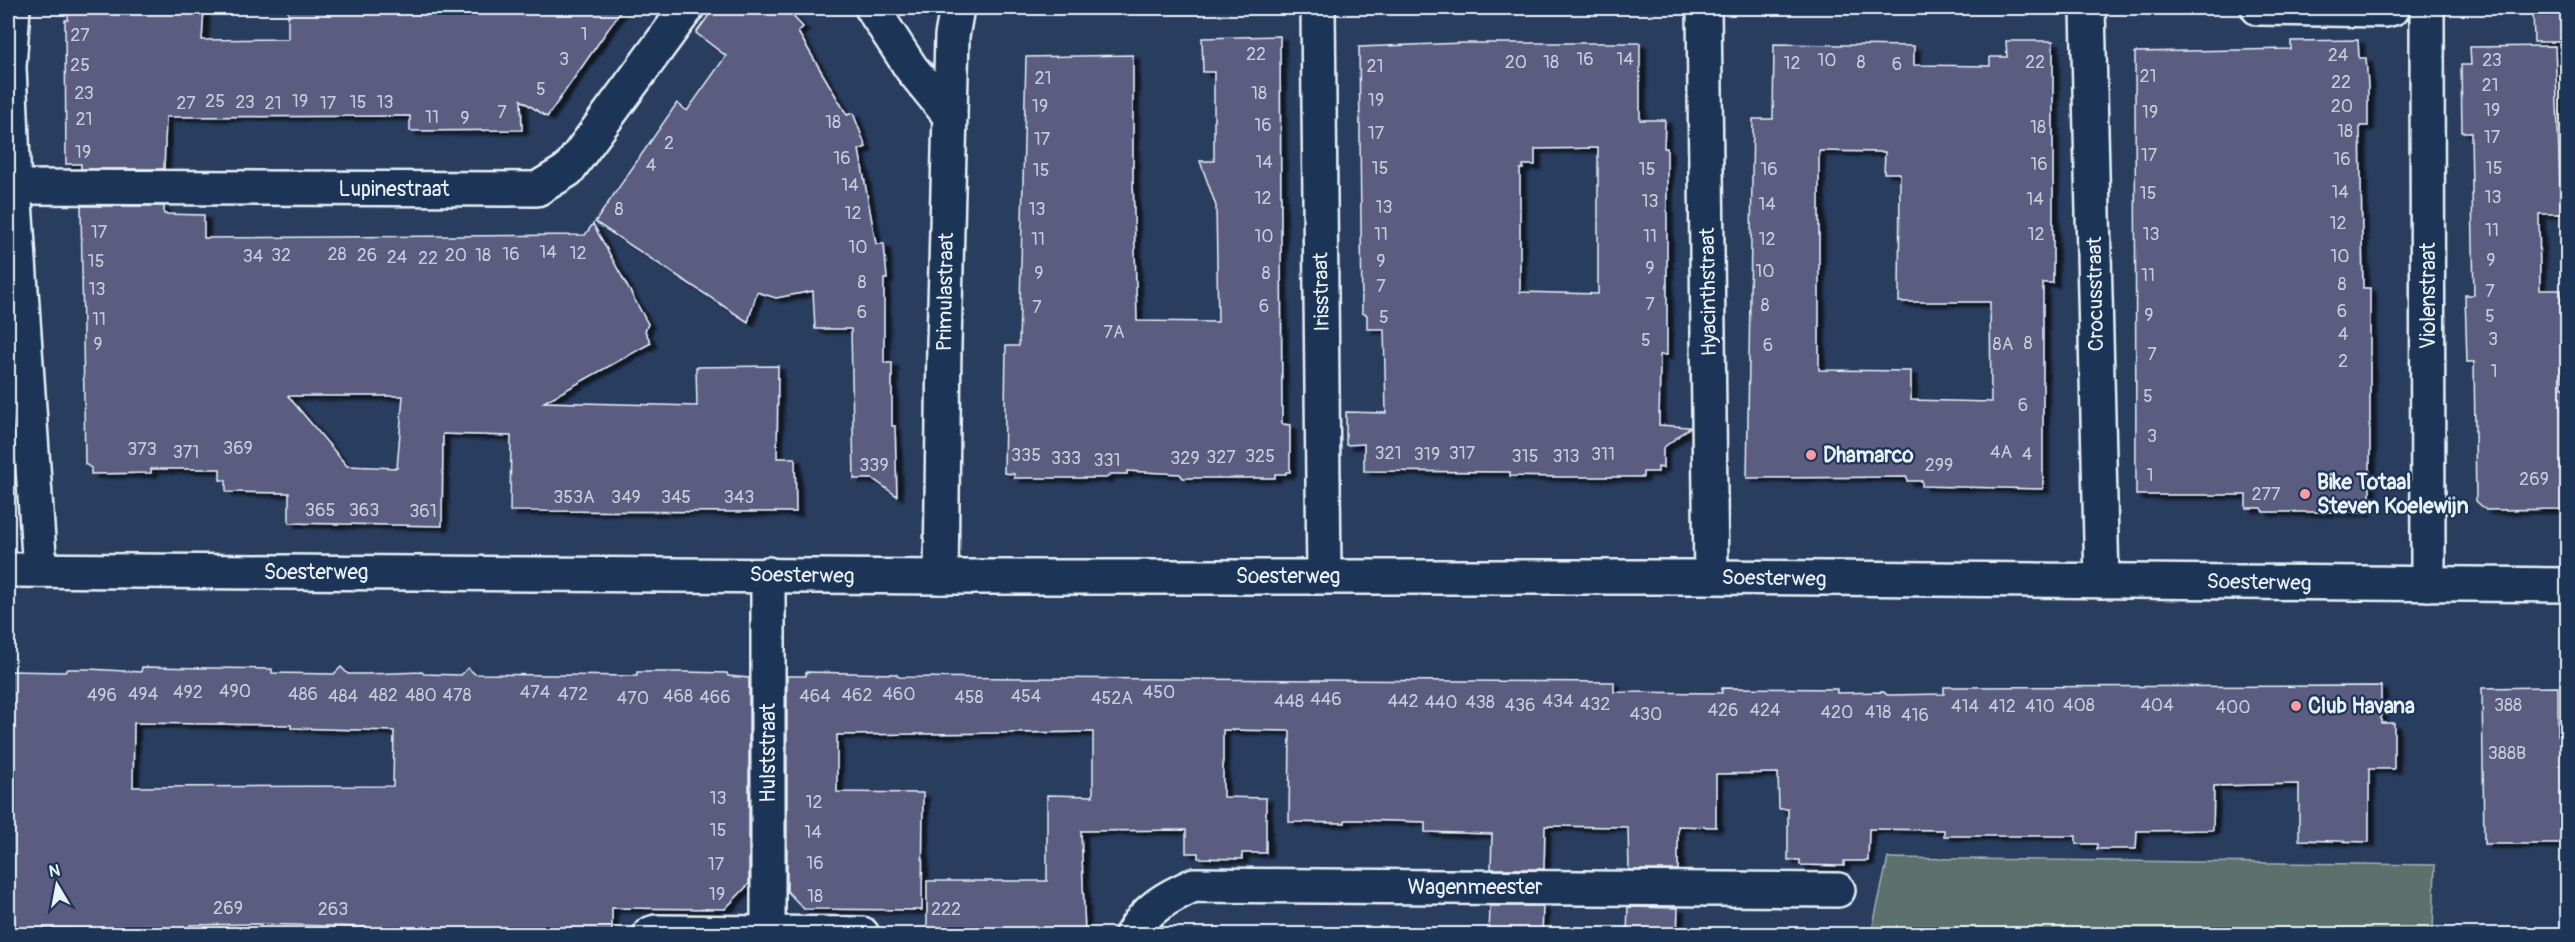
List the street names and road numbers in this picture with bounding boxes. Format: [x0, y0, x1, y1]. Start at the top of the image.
street label: Lupinestraat [339, 176, 450, 203]
street label: Hyacinthstraat [1694, 227, 1723, 357]
street label: Primulastraat [931, 232, 960, 352]
street label: Crocusstraat [2081, 236, 2110, 352]
street label: Violenstraat [2415, 242, 2442, 349]
street label: Irisstraat [1307, 252, 1336, 332]
street label: Soesterweg [264, 559, 368, 586]
street label: Soesterweg [749, 561, 855, 590]
street label: Soesterweg [1236, 563, 1340, 590]
street label: Soesterweg [1721, 564, 1827, 593]
street label: Soesterweg [2206, 568, 2312, 597]
street label: Hulststraat [755, 703, 782, 803]
street label: Wagenmeester [1407, 874, 1543, 901]

